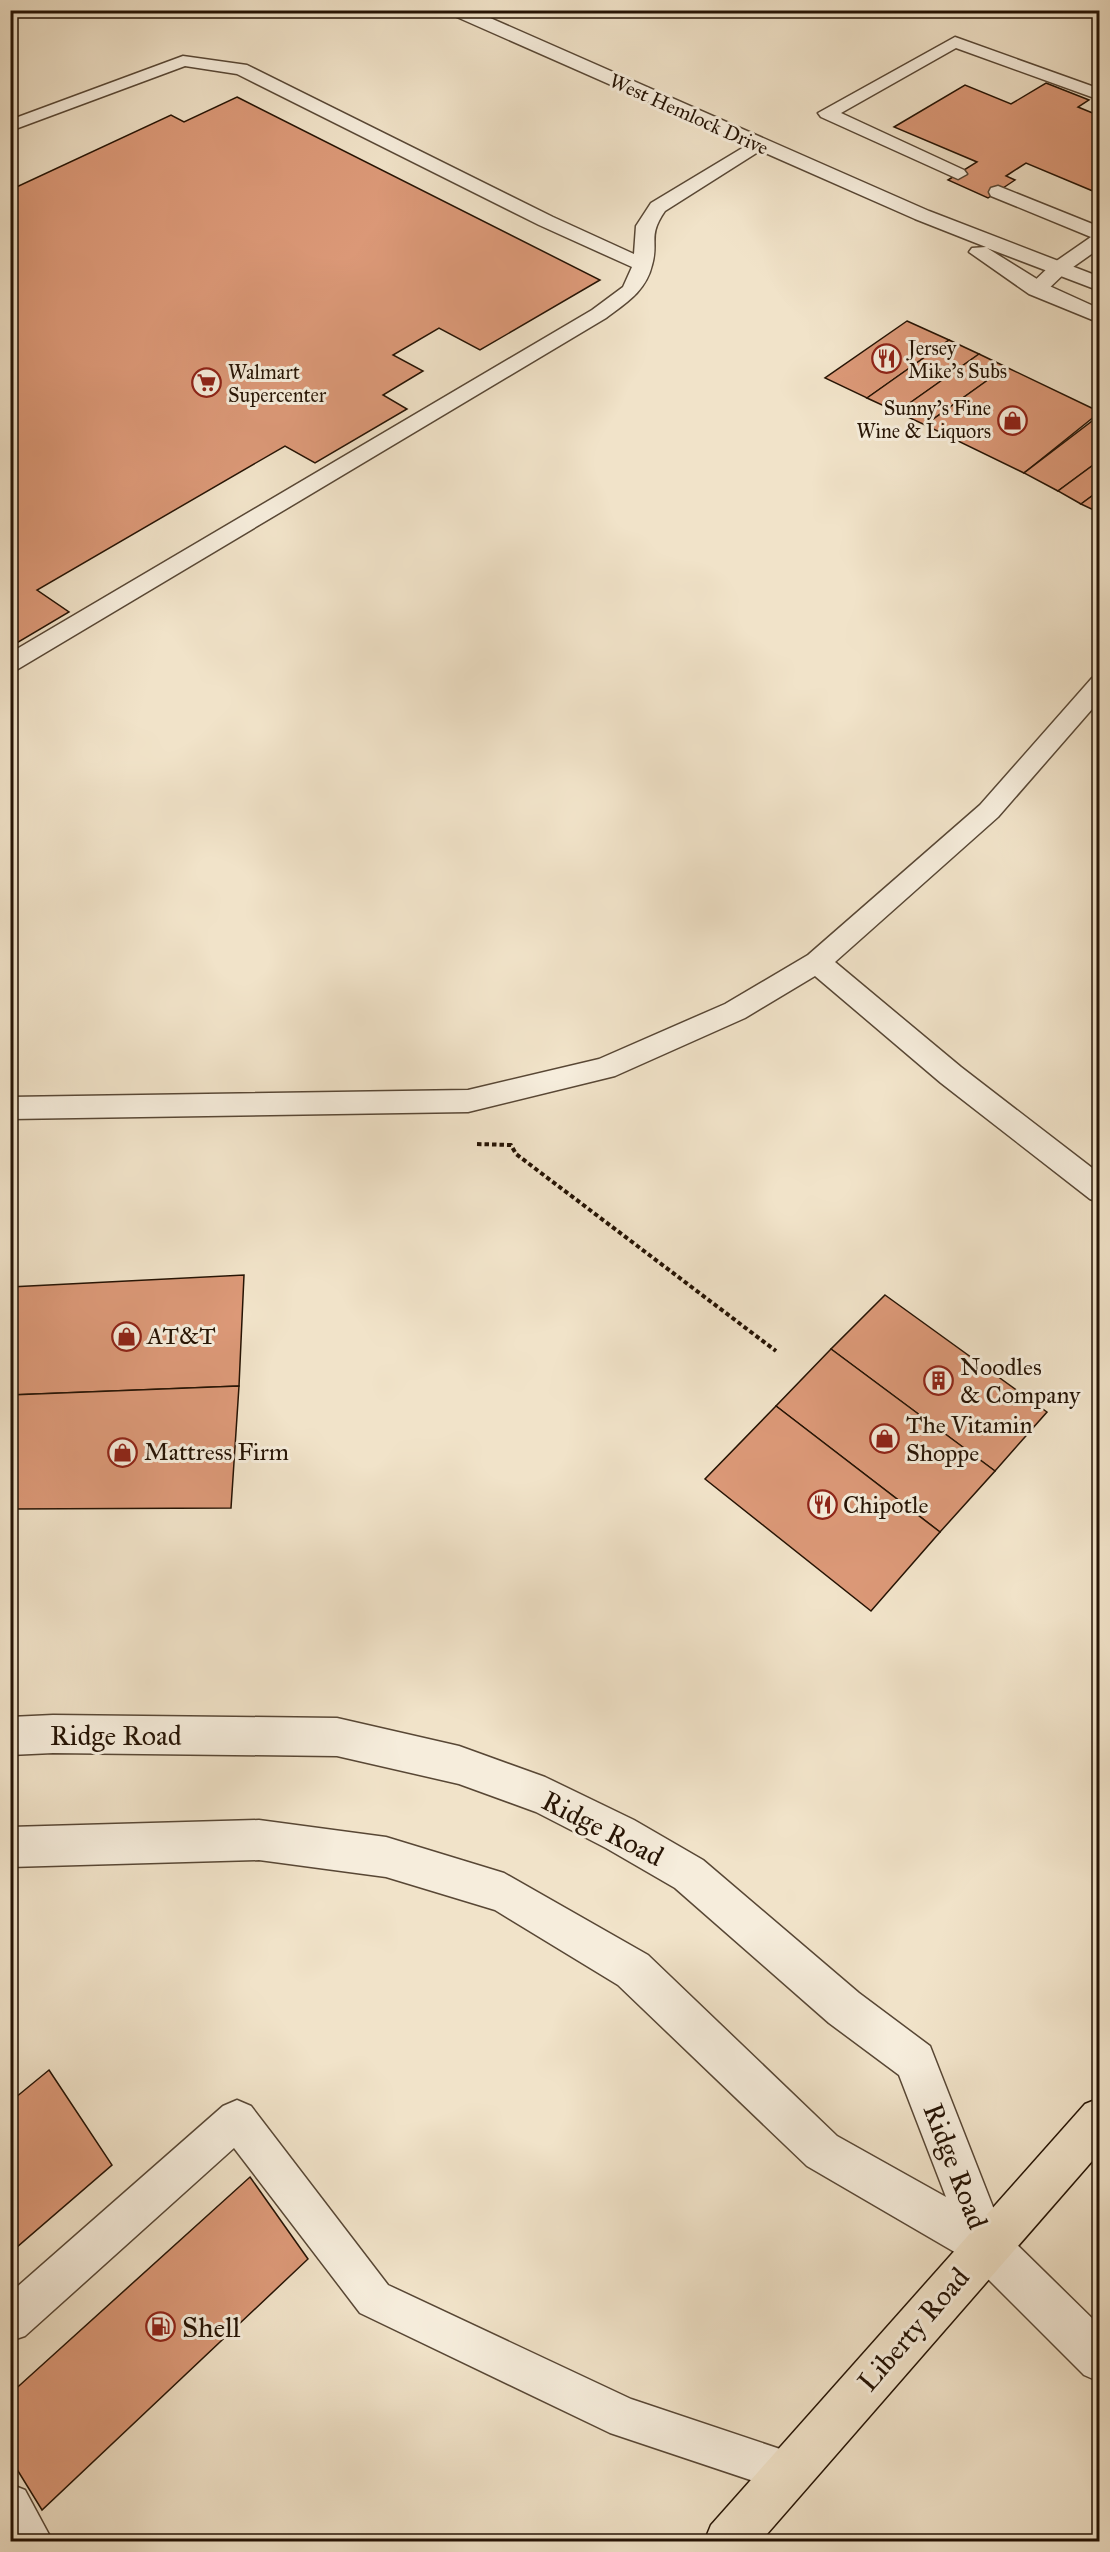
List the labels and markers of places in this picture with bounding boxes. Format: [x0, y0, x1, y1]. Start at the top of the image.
place label: Jersey Mike's Subs [906, 336, 1007, 383]
restaurant icon: Jersey Mike's Subs [871, 343, 903, 375]
place label: Walmart Supercenter [228, 360, 327, 407]
supermarket icon: Walmart Supercenter [191, 367, 223, 399]
place label: Sunny's Fine Wine & Liquors [856, 396, 991, 444]
shop icon: Sunny's Fine Wine & Liquors [996, 404, 1028, 436]
shop icon: AT&T [110, 1320, 142, 1352]
place label: AT&T [146, 1321, 216, 1351]
place label: Noodles & Company [960, 1352, 1081, 1410]
building icon: Noodles & Company [923, 1365, 955, 1397]
place label: The Vitamin Shoppe [906, 1410, 1032, 1468]
shop icon: The Vitamin Shoppe [869, 1423, 901, 1455]
shop icon: Mattress Firm [107, 1436, 139, 1468]
place label: Mattress Firm [144, 1437, 289, 1467]
restaurant icon: Chipotle [806, 1489, 838, 1521]
place label: Chipotle [843, 1490, 929, 1520]
place label: Shell [182, 2310, 241, 2345]
fuel station icon: Shell [145, 2311, 177, 2343]

